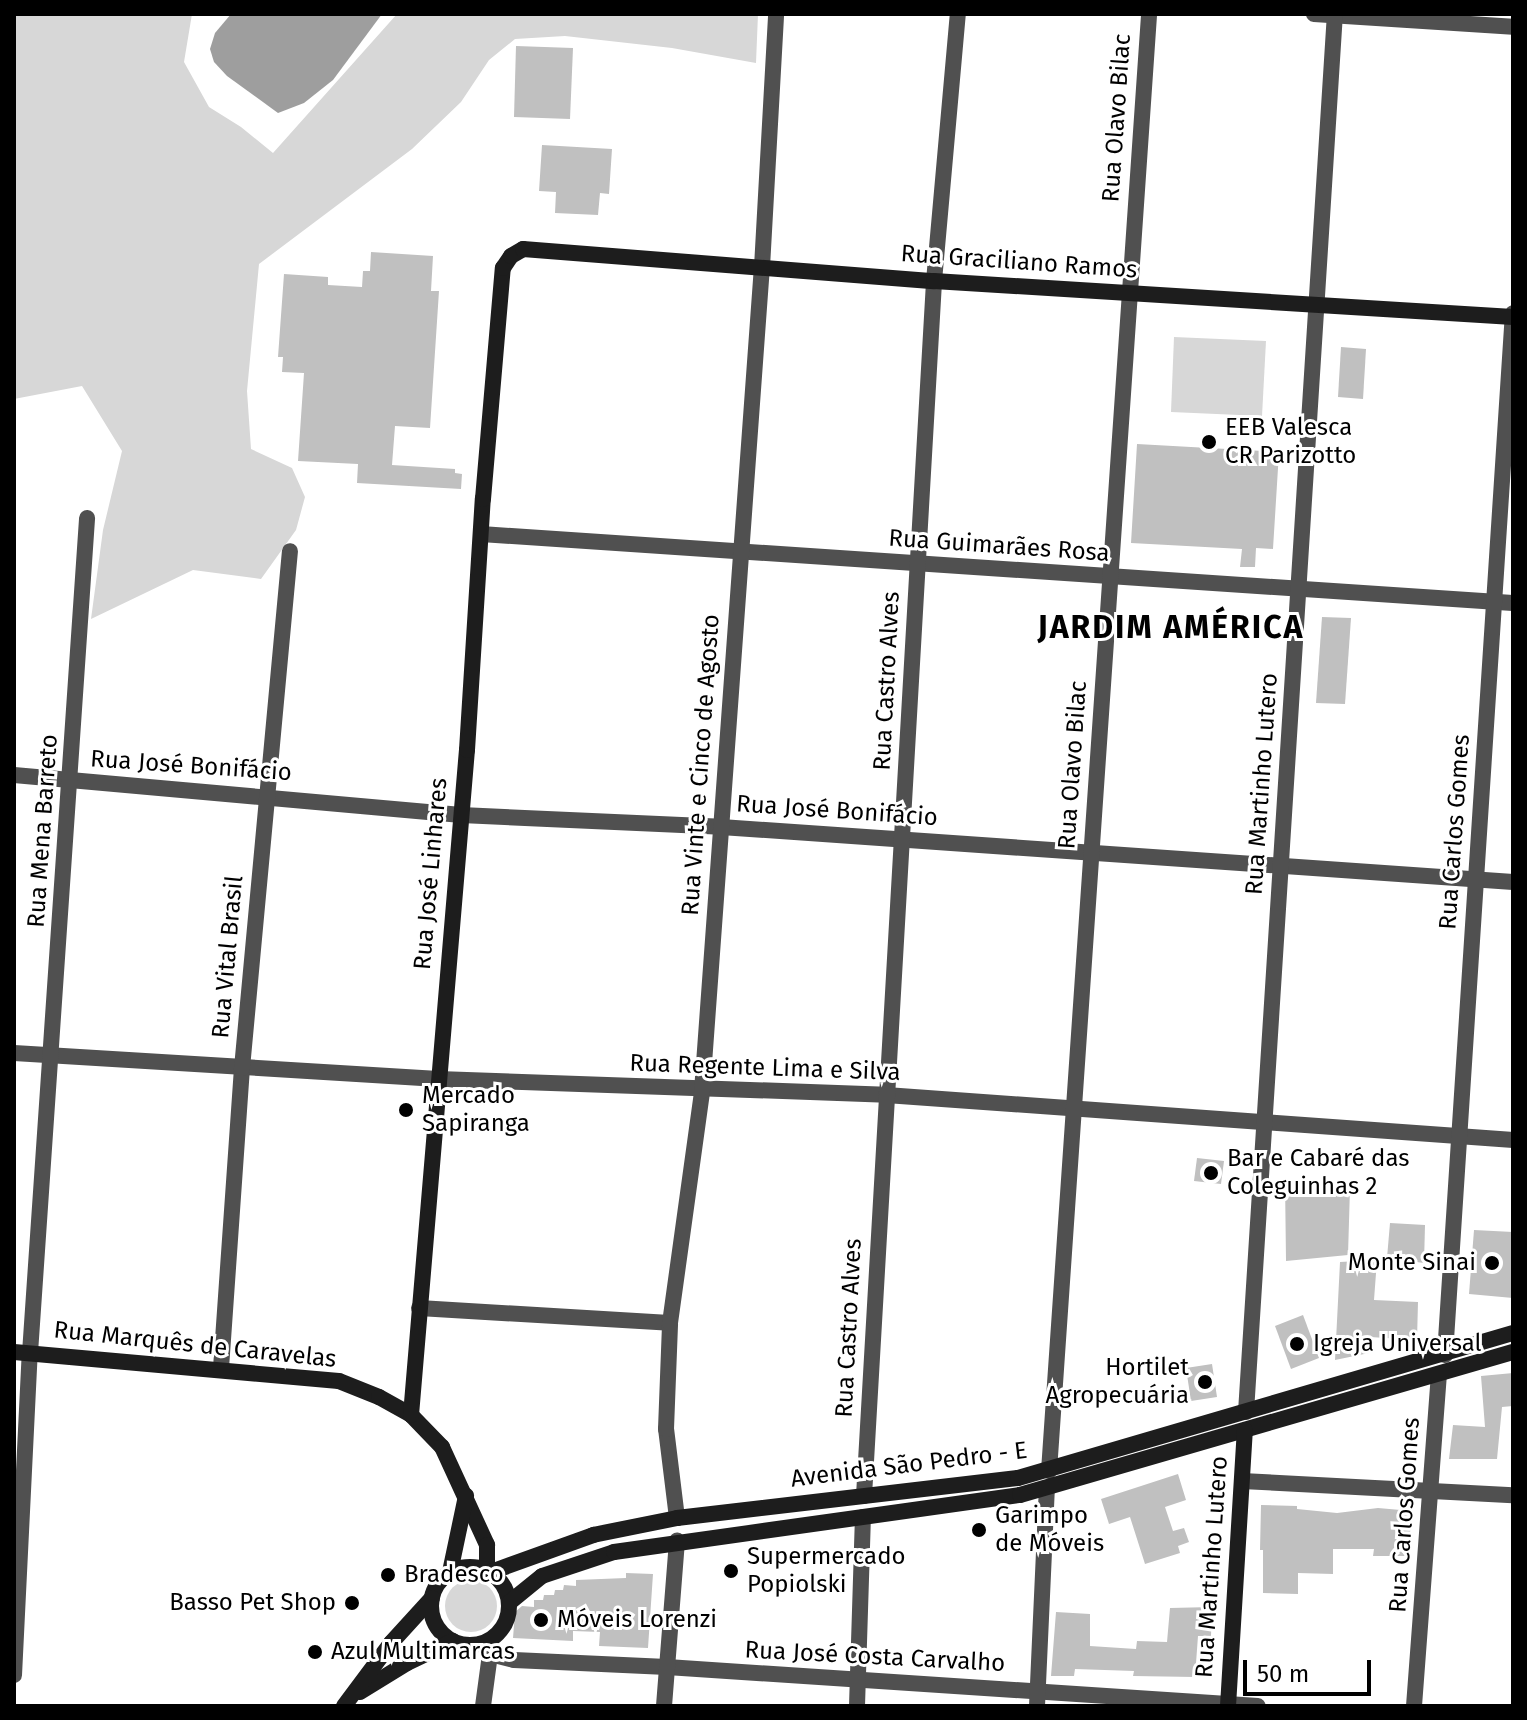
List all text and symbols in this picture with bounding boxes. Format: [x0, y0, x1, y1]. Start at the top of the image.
street label: Rua Olavo Bilac [1097, 33, 1137, 203]
street label: Rua Graciliano Ramos [900, 239, 1138, 285]
place label: EEB Valesca CR Parizotto [1225, 414, 1356, 470]
marker: EEB Valesca CR Parizotto [1200, 433, 1218, 451]
street label: Rua Guimarães Rosa [887, 524, 1111, 568]
street label: Rua Castro Alves [868, 591, 906, 771]
district label: JARDIM AMÉRICA [1038, 608, 1304, 646]
street label: Rua Vinte e Cinco de Agosto [676, 613, 726, 917]
street label: Rua Martinho Lutero [1240, 672, 1284, 896]
street label: Rua Olavo Bilac [1053, 680, 1093, 850]
street label: Rua Mena Barreto [22, 733, 64, 929]
street label: Rua Carlos Gomes [1434, 733, 1476, 931]
street label: Rua José Bonifácio [89, 745, 293, 787]
street label: Rua José Linhares [408, 777, 454, 971]
street label: Rua José Bonifácio [735, 790, 939, 832]
street label: Rua Vital Brasil [207, 874, 249, 1040]
street label: Rua Regente Lima e Silva [629, 1049, 901, 1087]
place label: Mercado Sapiranga [422, 1082, 530, 1138]
marker: Mercado Sapiranga [397, 1101, 415, 1119]
place label: Bar e Cabaré das Coleguinhas 2 [1227, 1145, 1409, 1201]
marker: Bar e Cabaré das Coleguinhas 2 [1202, 1164, 1220, 1182]
street label: Rua Castro Alves [830, 1238, 868, 1418]
place label: Monte Sinai [1348, 1249, 1476, 1277]
marker: Monte Sinai [1483, 1254, 1501, 1272]
street label: Rua Marquês de Caravelas [52, 1316, 338, 1374]
place label: Igreja Universal [1313, 1330, 1482, 1358]
marker: Igreja Universal [1288, 1335, 1306, 1353]
place label: Hortilet Agropecuária [1046, 1354, 1189, 1410]
marker: Hortilet Agropecuária [1196, 1373, 1214, 1391]
street label: Rua Carlos Gomes [1384, 1416, 1426, 1614]
street label: Avenida São Pedro - E [789, 1436, 1029, 1494]
street label: Rua Martinho Lutero [1190, 1455, 1234, 1679]
place label: Garimpo de Móveis [995, 1502, 1104, 1558]
marker: Garimpo de Móveis [970, 1521, 988, 1539]
place label: Supermercado Popiolski [747, 1543, 905, 1599]
place label: Bradesco [404, 1561, 504, 1589]
marker: Supermercado Popiolski [722, 1562, 740, 1580]
marker: Bradesco [379, 1566, 397, 1584]
place label: Basso Pet Shop [169, 1589, 336, 1617]
marker: Basso Pet Shop [343, 1594, 361, 1612]
place label: Móveis Lorenzi [557, 1606, 717, 1634]
marker: Móveis Lorenzi [532, 1611, 550, 1629]
street label: Rua José Costa Carvalho [744, 1636, 1006, 1678]
place label: Azul Multimarcas [331, 1638, 515, 1666]
marker: Azul Multimarcas [306, 1643, 324, 1661]
scale bar [1247, 1644, 1375, 1694]
text: 50 m [1257, 1660, 1309, 1688]

